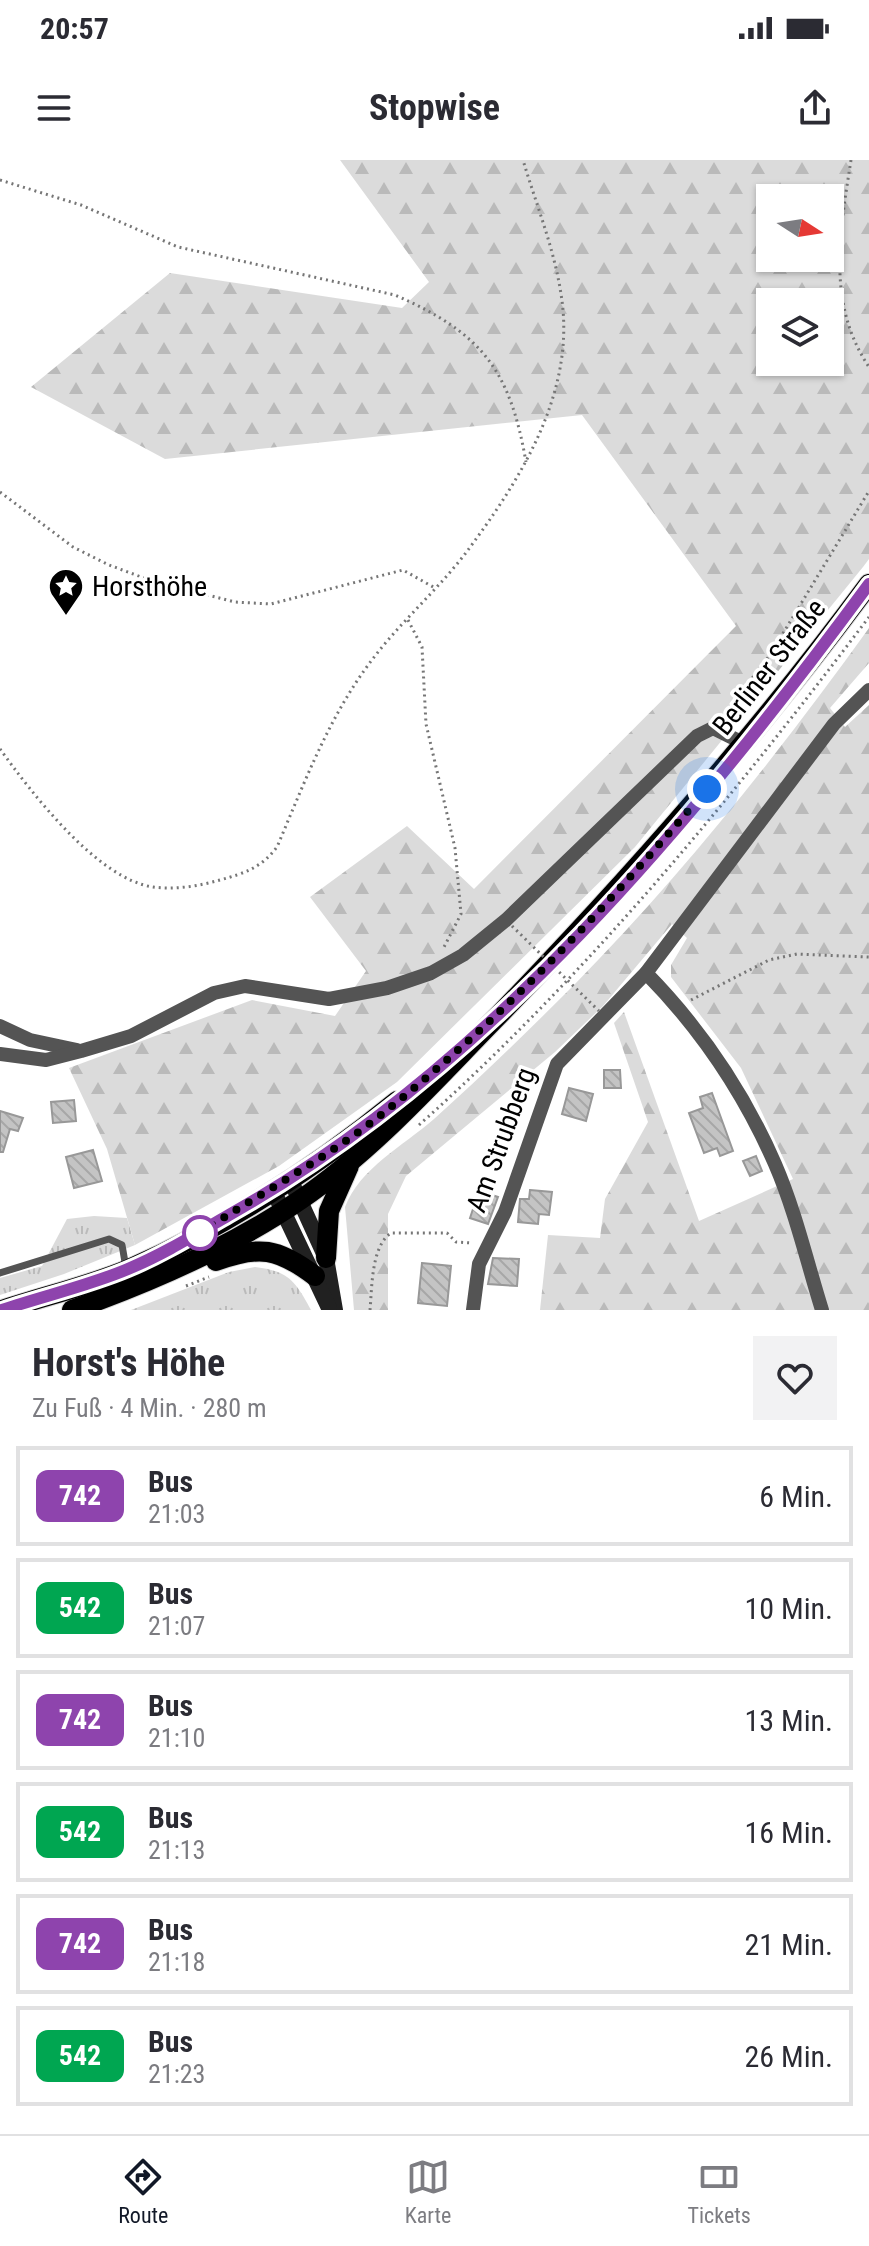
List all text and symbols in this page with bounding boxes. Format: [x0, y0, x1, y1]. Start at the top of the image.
text: 20:57 [40, 11, 109, 46]
icon: menu [32, 86, 76, 130]
icon: share [793, 86, 837, 130]
text: Stopwise [369, 87, 500, 129]
north arrow [756, 184, 844, 272]
map controls [756, 184, 844, 376]
button: layers [756, 288, 844, 376]
place icon: Horsthöhe [47, 567, 85, 617]
place label: Horsthöhe [92, 570, 207, 603]
street label: Berliner Straße [706, 592, 832, 742]
your location [687, 769, 727, 809]
street label: Am Strubberg [460, 1063, 542, 1217]
unlabelled marker [183, 1216, 217, 1250]
button: heart [753, 1336, 837, 1420]
text: Horst's Höhe [32, 1341, 225, 1385]
text: Zu Fuß · 4 Min. · 280 m [32, 1393, 267, 1423]
text: Bus [148, 1464, 193, 1499]
text: 742 [59, 1479, 101, 1512]
text: 6 Min. [759, 1479, 833, 1514]
text: 21:03 [148, 1499, 205, 1529]
text: Bus [148, 1576, 193, 1611]
text: 542 [59, 1591, 101, 1624]
text: 10 Min. [745, 1591, 833, 1626]
text: 21:07 [148, 1611, 205, 1641]
text: Bus [148, 1688, 193, 1723]
text: 742 [59, 1703, 101, 1736]
text: 13 Min. [745, 1703, 833, 1738]
text: 21:10 [148, 1723, 205, 1753]
text: Bus [148, 1800, 193, 1835]
text: 542 [59, 1815, 101, 1848]
text: 16 Min. [745, 1815, 833, 1850]
text: 21:13 [148, 1835, 205, 1865]
text: Bus [148, 1912, 193, 1947]
text: 742 [59, 1927, 101, 1960]
text: 21 Min. [745, 1927, 833, 1962]
text: 21:18 [148, 1947, 205, 1977]
text: Bus [148, 2024, 193, 2059]
text: 542 [59, 2039, 101, 2072]
text: 26 Min. [745, 2039, 833, 2074]
text: 21:23 [148, 2059, 205, 2089]
tab: Route [118, 2155, 168, 2228]
tab: Karte [405, 2155, 451, 2228]
tab: Tickets [688, 2155, 751, 2228]

